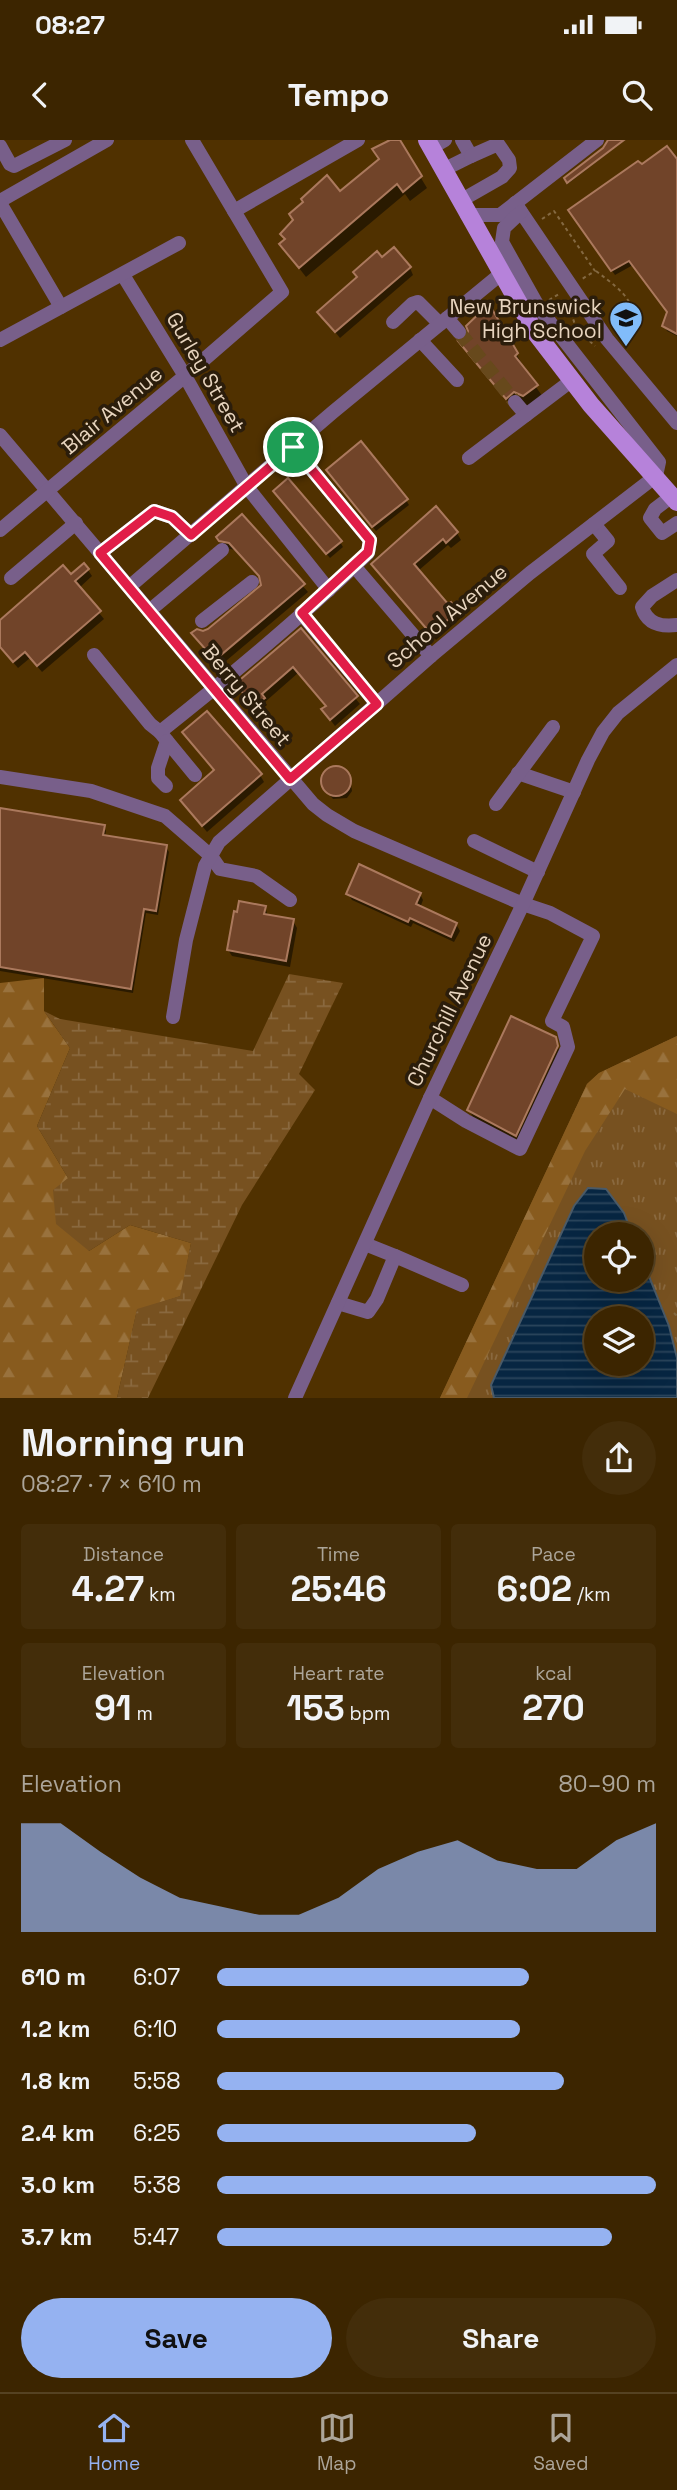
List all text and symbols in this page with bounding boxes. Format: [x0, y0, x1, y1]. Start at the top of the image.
text: 08:27 [35, 8, 105, 42]
text: Tempo [288, 75, 389, 115]
icon: back [21, 76, 59, 114]
icon: search [618, 76, 656, 114]
place label: New Brunswick High School [449, 293, 602, 344]
school or university icon: New Brunswick High School [607, 299, 645, 348]
street label: Gurley Street [161, 307, 251, 437]
street label: Blair Avenue [56, 360, 168, 460]
pin [263, 417, 323, 477]
icon: arrive [274, 428, 312, 466]
street label: School Avenue [381, 558, 513, 674]
street label: Berry Street [197, 639, 297, 751]
street label: Churchill Avenue [400, 929, 498, 1091]
map controls [584, 1222, 654, 1376]
button: locate [584, 1222, 654, 1292]
button: layers [584, 1306, 654, 1376]
text: Morning run [21, 1419, 246, 1467]
button: share [582, 1421, 656, 1495]
text: 08:27 · 7 × 610 m [21, 1469, 202, 1499]
text: Distance [83, 1542, 164, 1567]
text: Time [317, 1542, 360, 1567]
text: Pace [531, 1542, 576, 1567]
text: 4.27 [72, 1567, 144, 1611]
text: 25:46 [290, 1567, 387, 1611]
text: 6:02 [496, 1567, 572, 1611]
text: km [144, 1582, 175, 1607]
text: /km [572, 1582, 611, 1607]
text: Elevation [82, 1661, 165, 1686]
text: Heart rate [292, 1661, 385, 1686]
text: kcal [535, 1661, 572, 1686]
text: 91 [94, 1686, 132, 1730]
text: 153 [287, 1686, 345, 1730]
text: 270 [522, 1686, 585, 1730]
text: m [132, 1701, 153, 1726]
text: bpm [345, 1701, 390, 1726]
text: Elevation [21, 1769, 122, 1799]
text: 80–90 m [558, 1769, 656, 1799]
text: 610 m [21, 1962, 86, 1992]
text: 6:07 [133, 1962, 180, 1992]
text: 1.2 km [21, 2014, 90, 2044]
text: 6:10 [133, 2014, 177, 2044]
text: 1.8 km [21, 2066, 91, 2096]
text: 5:58 [133, 2066, 181, 2096]
text: 2.4 km [21, 2118, 95, 2148]
text: 6:25 [133, 2118, 181, 2148]
text: 3.0 km [21, 2170, 95, 2200]
text: 5:38 [133, 2170, 181, 2200]
text: 3.7 km [21, 2222, 92, 2252]
text: 5:47 [133, 2222, 179, 2252]
button: Save [21, 2298, 332, 2378]
button: Share [346, 2298, 656, 2378]
tab: Home [88, 2409, 140, 2476]
tab: Map [317, 2409, 356, 2476]
tab: Saved [533, 2409, 589, 2476]

